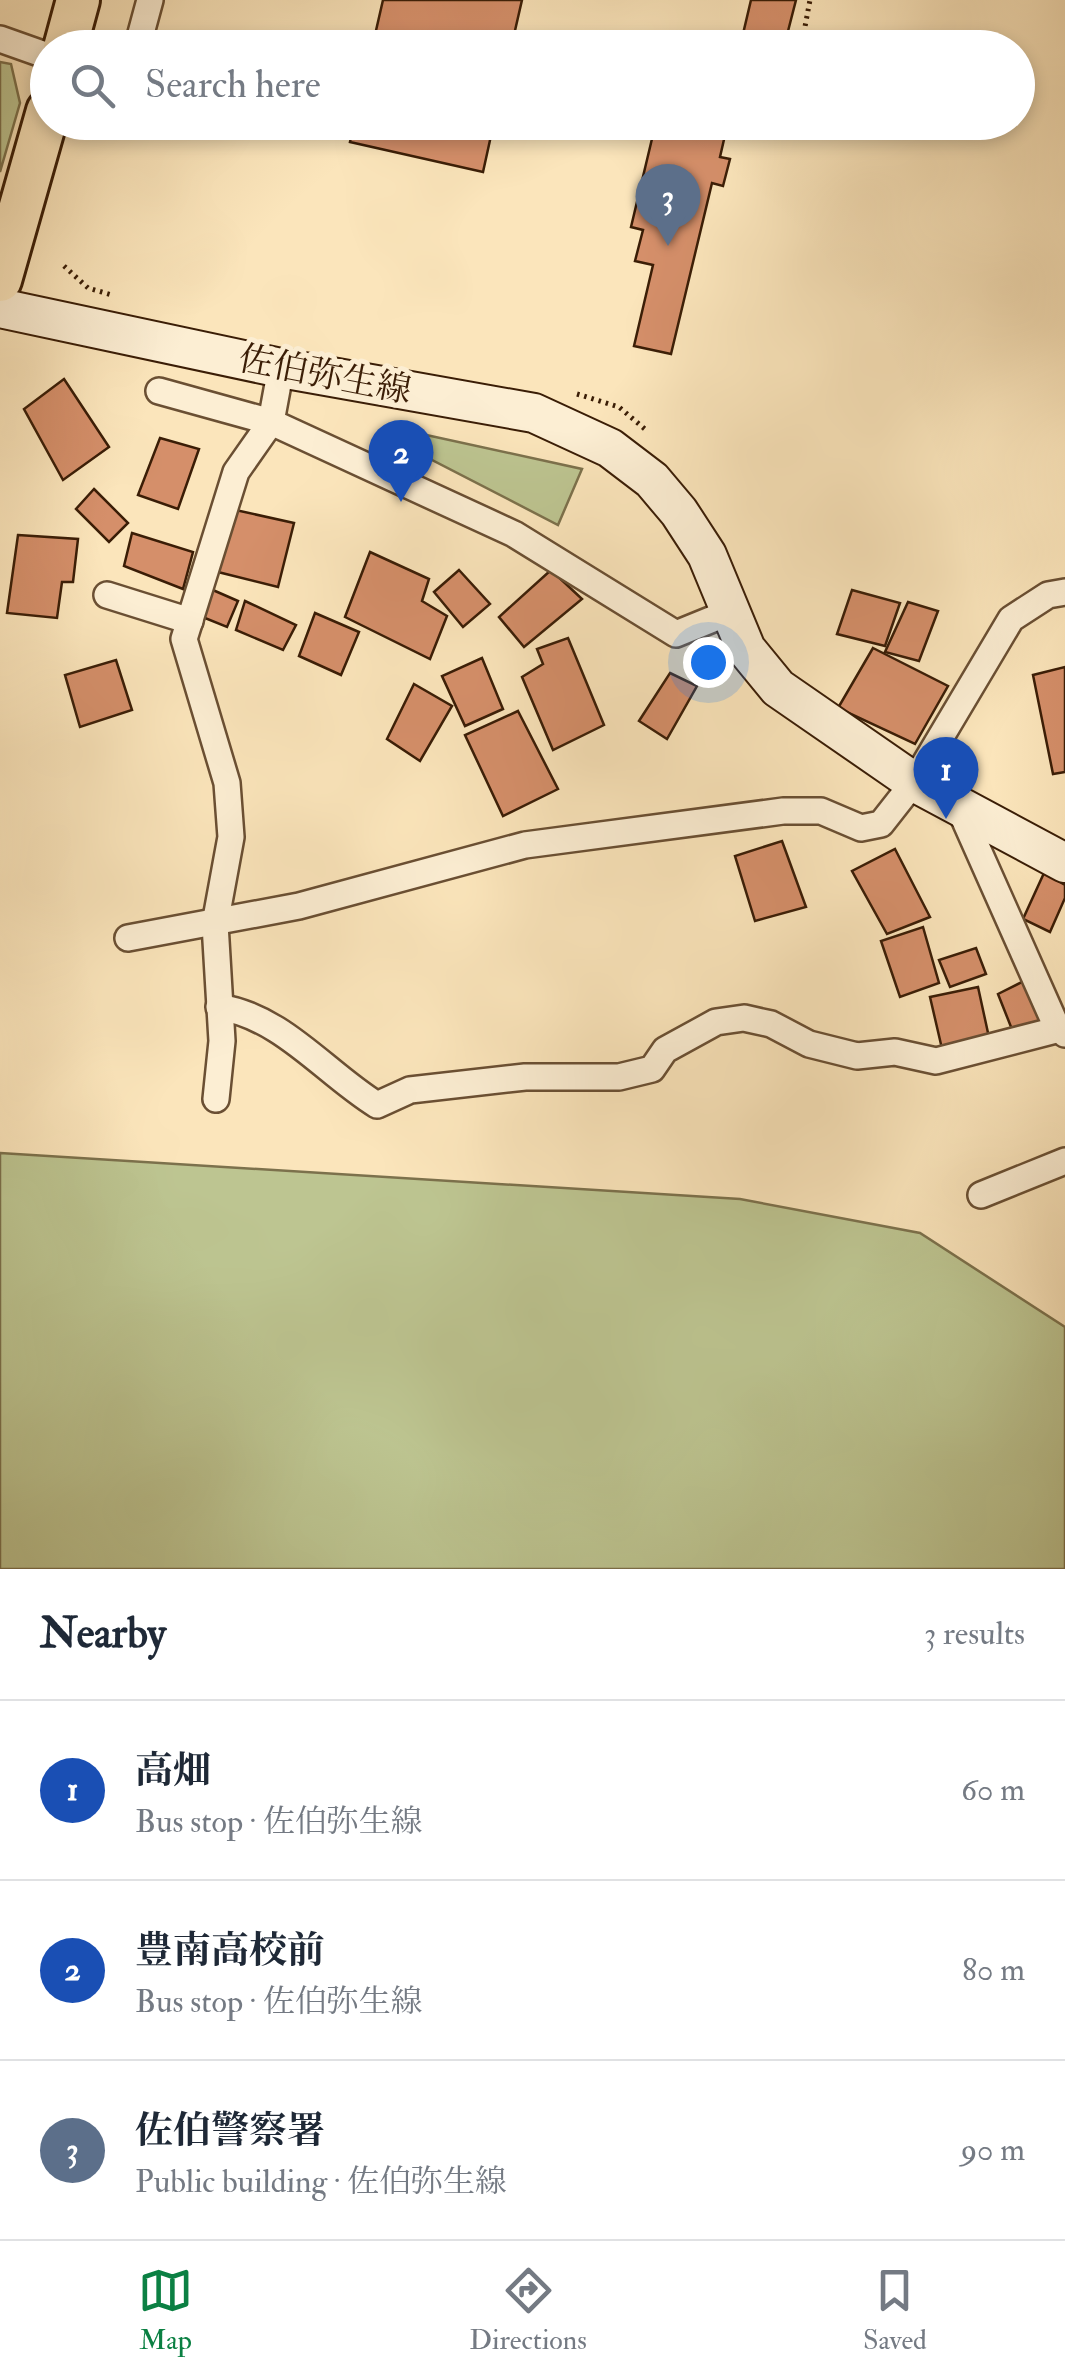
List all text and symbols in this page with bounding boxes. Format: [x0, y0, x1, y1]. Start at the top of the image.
search box [30, 30, 1035, 140]
icon: search [65, 58, 120, 113]
text: Search here [145, 61, 321, 109]
pin: 3 [636, 164, 700, 246]
street label: 佐伯弥生線 [235, 337, 415, 413]
pin: 2 [368, 420, 434, 502]
your location [683, 637, 734, 688]
pin: 1 [914, 736, 978, 819]
text: Nearby [40, 1608, 166, 1660]
text: 3 results [924, 1614, 1025, 1654]
text: 高畑 [135, 1747, 211, 1795]
text: 1 [67, 1770, 78, 1810]
text: 60 m [961, 1770, 1025, 1810]
text: Bus stop · 佐伯弥生線 [135, 1802, 423, 1842]
text: 豊南高校前 [135, 1927, 325, 1975]
text: 2 [64, 1950, 81, 1990]
text: 80 m [962, 1950, 1025, 1990]
text: Bus stop · 佐伯弥生線 [135, 1982, 423, 2022]
text: 佐伯警察署 [135, 2107, 325, 2155]
text: 3 [66, 2130, 79, 2170]
text: 90 m [961, 2130, 1025, 2170]
text: Public building · 佐伯弥生線 [135, 2162, 507, 2202]
tab: Map [138, 2263, 193, 2358]
tab: Directions [469, 2263, 587, 2358]
tab: Saved [863, 2263, 927, 2358]

